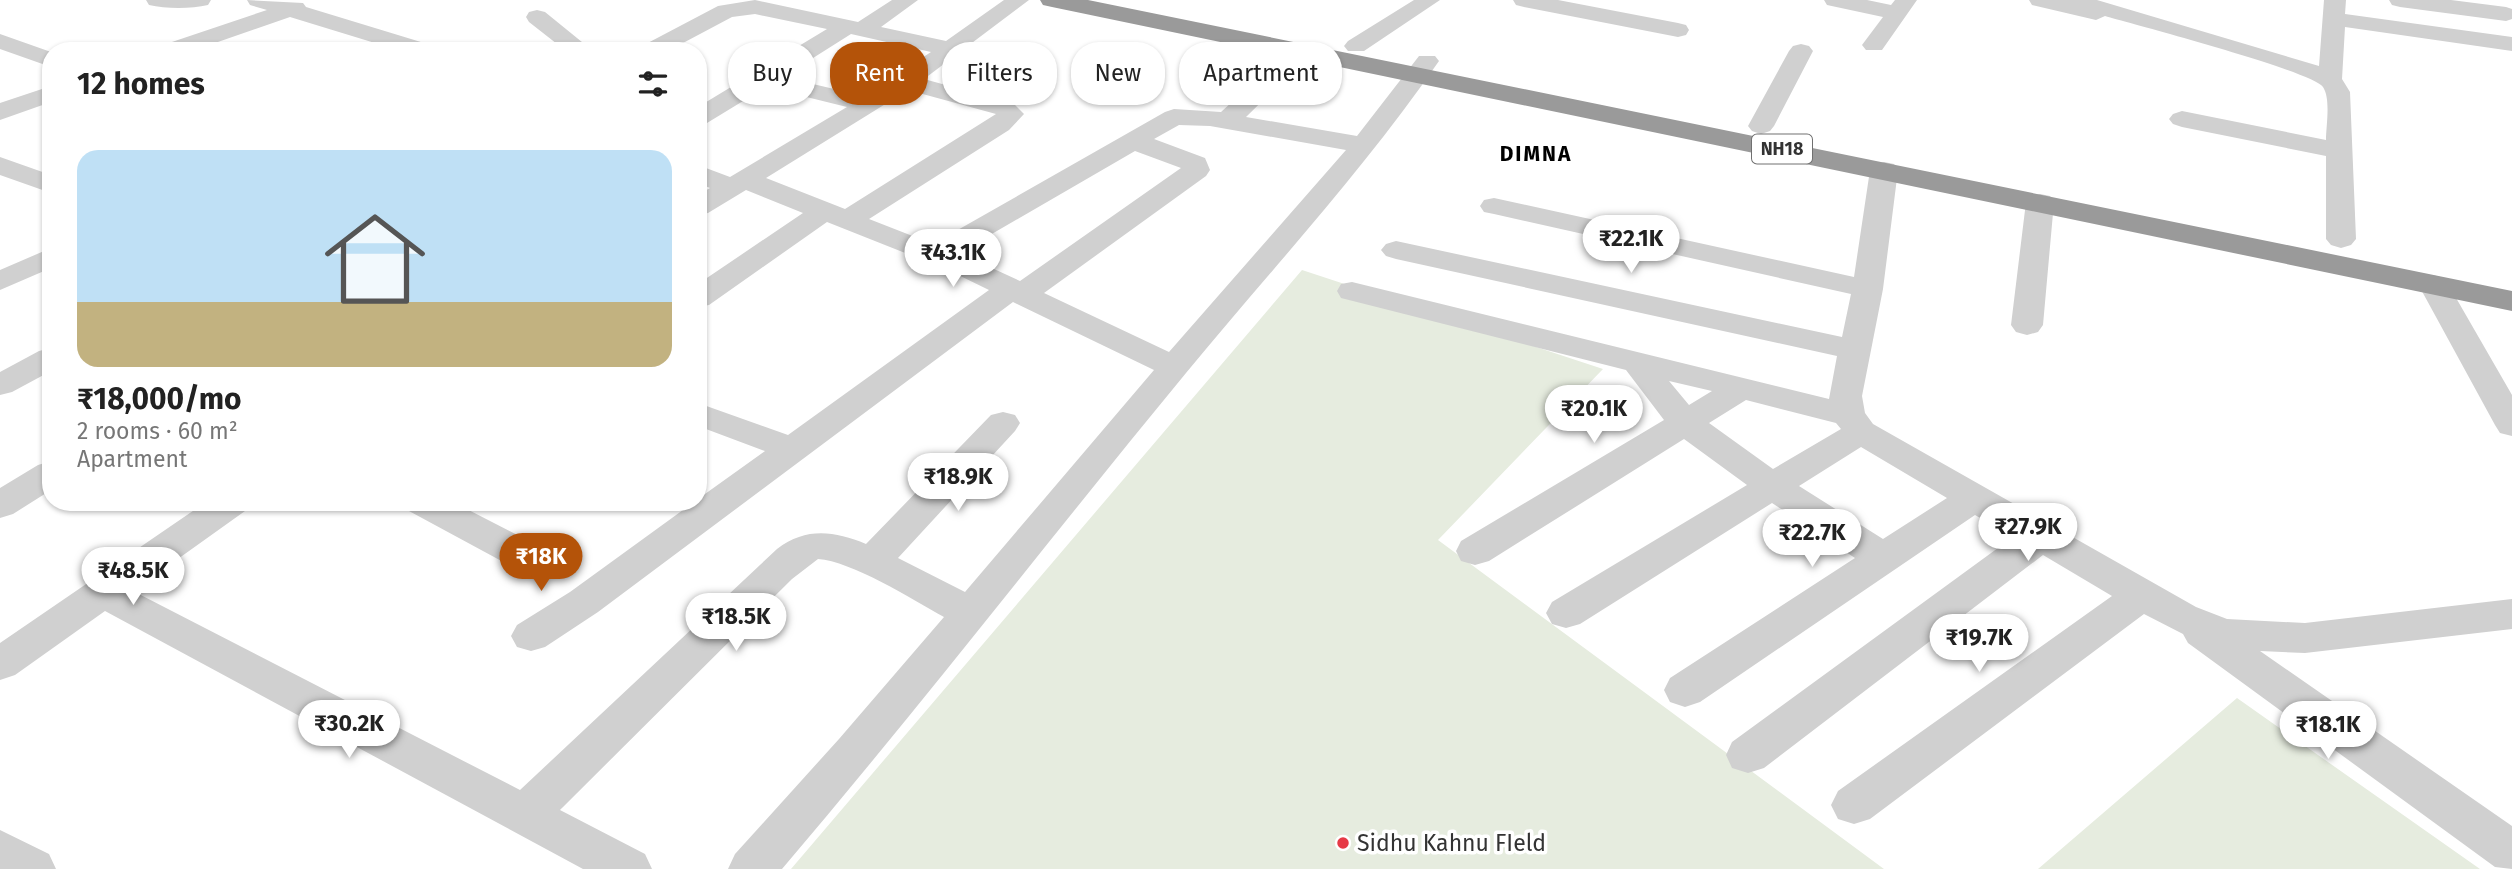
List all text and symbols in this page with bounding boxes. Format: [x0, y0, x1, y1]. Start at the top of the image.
chip: Buy [728, 42, 816, 105]
chip: Rent [830, 42, 928, 105]
chip: Filters [942, 42, 1057, 105]
chip: New [1071, 42, 1165, 105]
chip: Apartment [1179, 42, 1342, 105]
icon: filters [634, 65, 672, 103]
text: 12 homes [77, 66, 205, 102]
road number: NH18 [1752, 134, 1812, 164]
district label: DIMNA [1500, 141, 1572, 167]
icon: home [312, 196, 438, 322]
pin: ₹22.1K [1574, 216, 1688, 275]
text: ₹22.1K [1599, 224, 1663, 252]
pin: ₹43.1K [896, 230, 1010, 289]
text: ₹43.1K [920, 238, 986, 266]
text: ₹18,000/mo [77, 381, 242, 417]
pin: ₹20.1K [1537, 386, 1651, 445]
text: ₹20.1K [1561, 394, 1627, 422]
text: 2 rooms · 60 m² [77, 417, 238, 445]
text: Apartment [77, 445, 187, 473]
pin: ₹18.9K [901, 454, 1015, 513]
text: ₹18.9K [924, 462, 992, 490]
pin: ₹27.9K [1971, 504, 2085, 563]
pin: ₹22.7K [1755, 510, 1869, 569]
text: ₹27.9K [1994, 512, 2062, 540]
text: ₹22.7K [1778, 518, 1846, 546]
pin: ₹18K [500, 534, 582, 593]
text: ₹18K [515, 542, 567, 570]
pin: ₹48.5K [76, 548, 190, 607]
text: ₹48.5K [97, 556, 169, 584]
pin: ₹18.5K [679, 594, 793, 653]
text: ₹18.5K [701, 602, 771, 630]
pin: ₹19.7K [1922, 614, 2036, 674]
text: ₹19.7K [1946, 623, 2012, 651]
pin: ₹30.2K [292, 700, 406, 760]
pin: ₹18.1K [2271, 702, 2385, 761]
text: ₹30.2K [314, 709, 384, 737]
text: ₹18.1K [2296, 710, 2360, 738]
place label: Sidhu Kahnu FIeld [1357, 829, 1546, 857]
marker: Sidhu Kahnu FIeld [1335, 835, 1351, 851]

